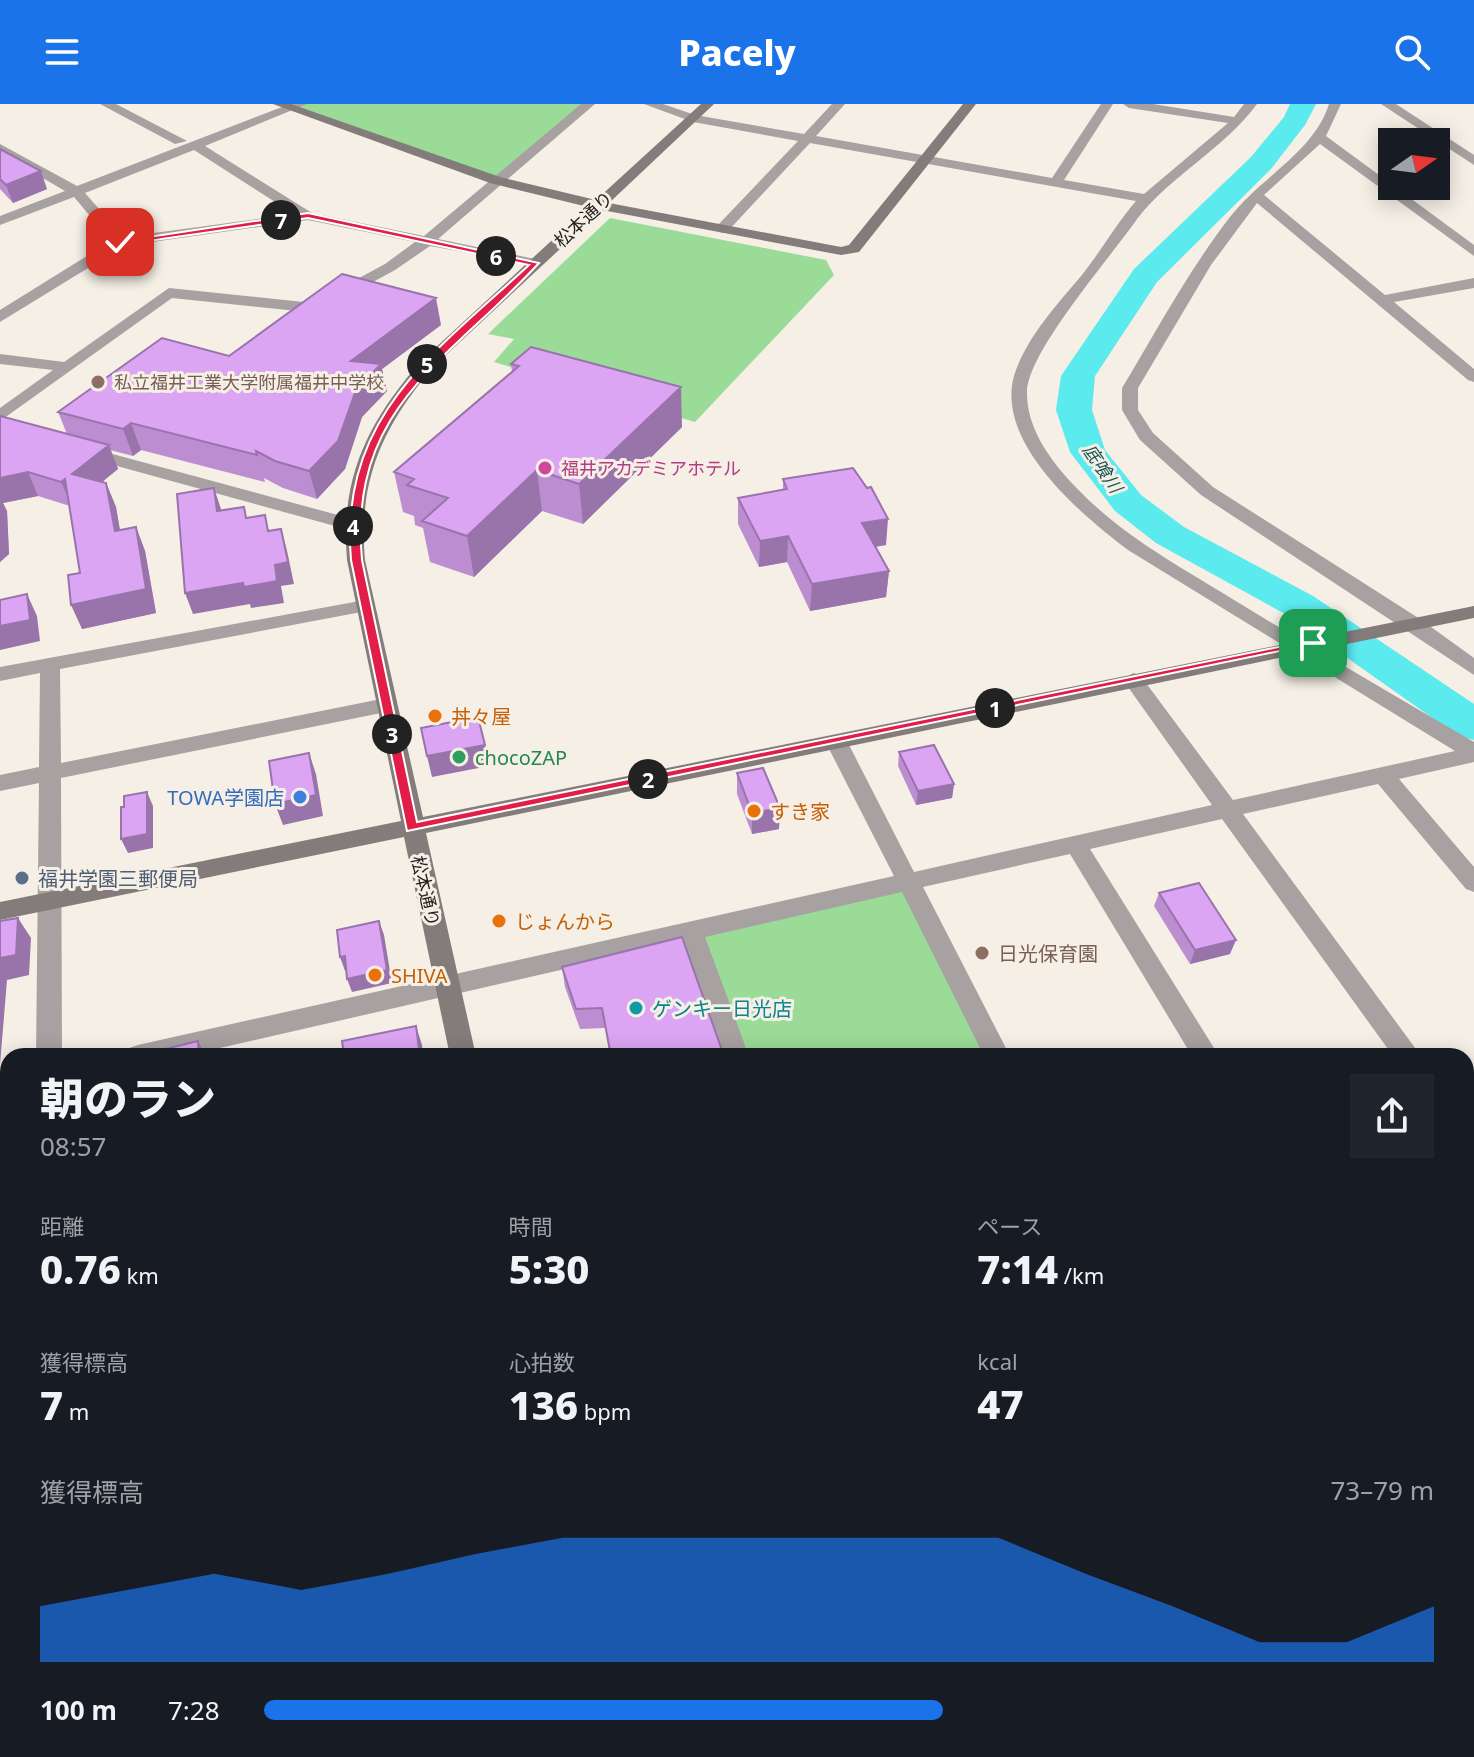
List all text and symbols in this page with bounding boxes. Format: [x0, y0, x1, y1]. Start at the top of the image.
text: Pacely [678, 28, 796, 77]
icon: menu [40, 30, 84, 74]
icon: search [1390, 30, 1434, 74]
north arrow [1378, 128, 1450, 200]
map controls [1378, 128, 1450, 200]
street label: 松本通り [548, 186, 618, 252]
pin: 7 [261, 200, 301, 240]
text: 7 [275, 205, 287, 235]
pin [86, 208, 154, 276]
icon: check [98, 220, 142, 264]
pin: 6 [476, 236, 516, 276]
text: 6 [490, 241, 502, 271]
pin: 5 [407, 344, 447, 384]
text: 5 [421, 349, 433, 379]
place label: 私立福井工業大学附属福井中学校 [114, 370, 384, 394]
marker: 私立福井工業大学附属福井中学校 [89, 373, 107, 391]
water label: 底喰川 [1078, 439, 1129, 499]
place label: 福井アカデミアホテル [561, 456, 741, 480]
marker: 福井アカデミアホテル [536, 459, 554, 477]
pin: 4 [333, 506, 373, 546]
text: 4 [347, 511, 359, 541]
pin [1279, 609, 1347, 677]
icon: arrive [1291, 621, 1335, 665]
pin: 1 [975, 688, 1015, 728]
text: 1 [989, 693, 1001, 723]
place label: 丼々屋 [451, 703, 511, 730]
marker: 丼々屋 [426, 707, 444, 725]
pin: 3 [372, 714, 412, 754]
text: 3 [386, 719, 398, 749]
place label: chocoZAP [475, 744, 567, 771]
marker: chocoZAP [450, 748, 468, 766]
pin: 2 [628, 759, 668, 799]
text: 2 [642, 764, 654, 794]
place label: TOWA学園店 [167, 784, 284, 811]
marker: TOWA学園店 [291, 788, 309, 806]
place label: すき家 [770, 798, 830, 825]
marker: すき家 [745, 802, 763, 820]
street label: 松本通り [406, 853, 446, 929]
place label: 福井学園三郵便局 [38, 865, 198, 892]
marker: 福井学園三郵便局 [13, 869, 31, 887]
place label: じょんから [515, 908, 615, 935]
marker: じょんから [490, 912, 508, 930]
place label: 日光保育園 [998, 940, 1098, 967]
marker: 日光保育園 [973, 944, 991, 962]
place label: SHIVA [391, 962, 448, 989]
marker: SHIVA [366, 966, 384, 984]
place label: ゲンキー日光店 [652, 995, 792, 1022]
marker: ゲンキー日光店 [627, 999, 645, 1017]
text: 朝のラン [40, 1068, 216, 1128]
button: share [1350, 1074, 1434, 1158]
text: 08:57 [40, 1128, 106, 1164]
text: 距離 [40, 1211, 84, 1241]
text: 時間 [509, 1211, 553, 1241]
text: ペース [977, 1211, 1042, 1241]
text: 0.76 [40, 1241, 121, 1296]
text: 5:30 [509, 1241, 589, 1296]
text: 7:14 [977, 1241, 1058, 1296]
text: km [121, 1260, 159, 1290]
text: /km [1058, 1260, 1104, 1290]
text: kcal [977, 1346, 1018, 1376]
text: 獲得標高 [40, 1347, 128, 1377]
text: 心拍数 [509, 1347, 575, 1377]
text: 47 [977, 1376, 1024, 1431]
text: 7 [40, 1377, 63, 1432]
text: 136 [509, 1377, 578, 1432]
text: m [63, 1396, 89, 1426]
text: bpm [578, 1396, 631, 1426]
text: 73–79 m [1330, 1472, 1434, 1508]
text: 獲得標高 [40, 1474, 144, 1510]
text: 100 m [40, 1692, 117, 1728]
text: 7:28 [168, 1692, 220, 1728]

